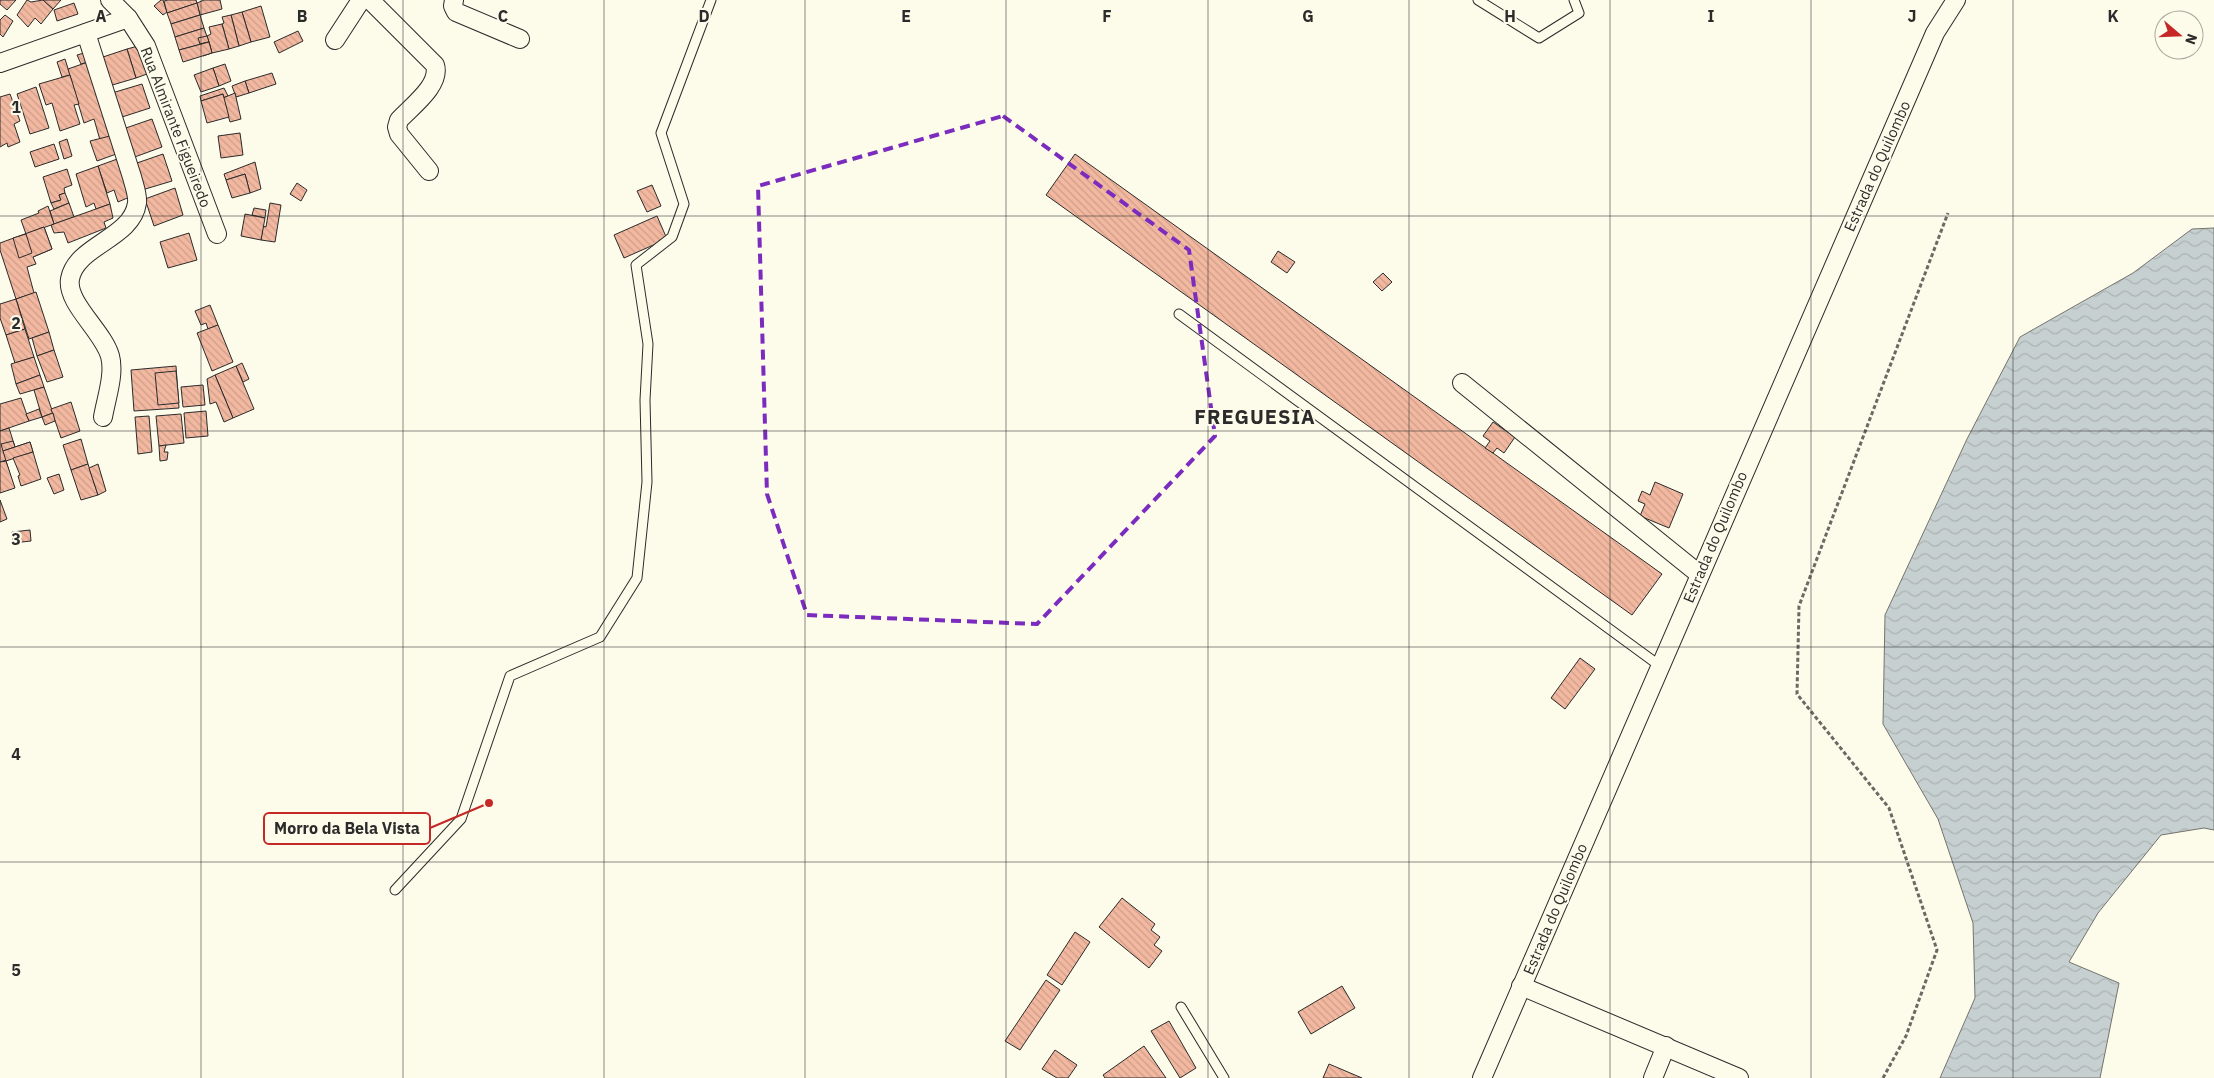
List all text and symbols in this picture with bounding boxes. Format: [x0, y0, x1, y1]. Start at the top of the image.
text: A [96, 6, 107, 26]
text: B [297, 6, 308, 26]
text: C [498, 6, 508, 26]
text: D [698, 6, 710, 26]
text: E [901, 6, 911, 26]
text: F [1102, 6, 1112, 26]
text: G [1302, 6, 1314, 26]
text: H [1504, 6, 1516, 26]
text: I [1708, 6, 1715, 26]
text: J [1908, 6, 1916, 26]
text: K [2107, 6, 2119, 26]
north arrow [2154, 10, 2204, 60]
text: N [2181, 32, 2201, 47]
street label: Rua Almirante Figueiredo [137, 44, 215, 210]
text: 1 [11, 97, 21, 117]
street label: Estrada do Quilombo [1840, 98, 1914, 234]
text: 2 [11, 313, 21, 333]
district label: FREGUESIA [1194, 403, 1316, 430]
street label: Estrada do Quilombo [1679, 468, 1751, 606]
text: 3 [11, 529, 21, 549]
text: 4 [11, 744, 21, 764]
callout: Morro da Bela Vista [264, 813, 430, 844]
text: Morro da Bela Vista [274, 818, 420, 838]
street label: Estrada do Quilombo [1519, 840, 1591, 978]
text: 5 [11, 960, 21, 980]

